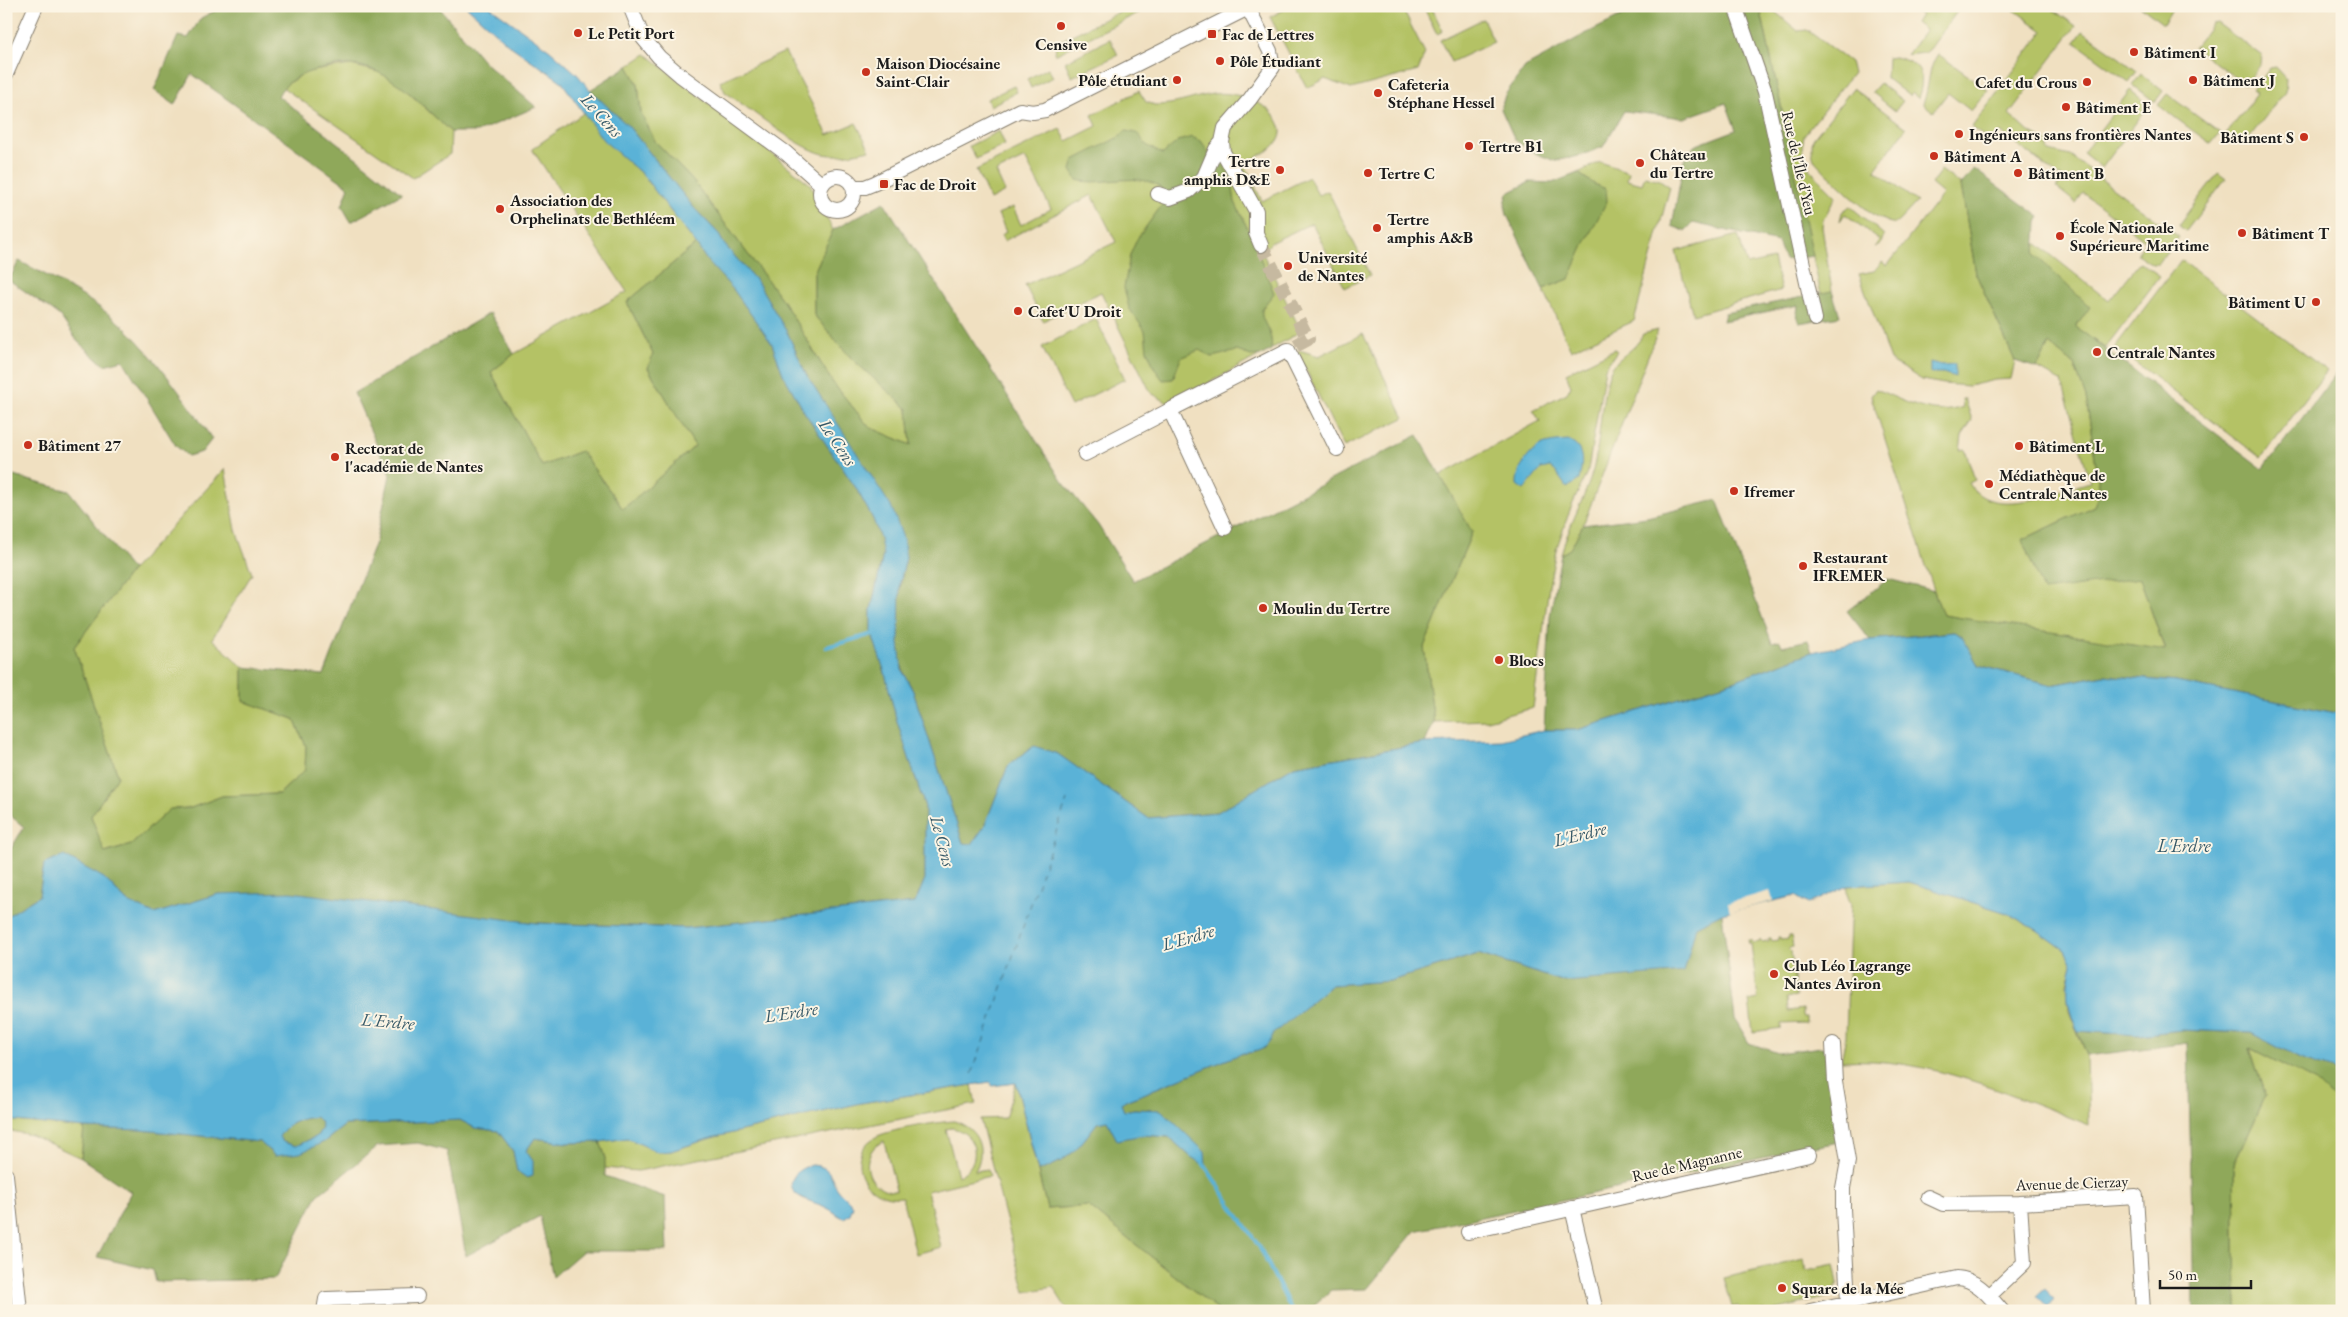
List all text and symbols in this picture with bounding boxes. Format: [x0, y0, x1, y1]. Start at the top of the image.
marker: Censive [1055, 20, 1067, 32]
place label: Le Petit Port [588, 23, 674, 44]
place label: Fac de Lettres [1222, 24, 1314, 45]
marker: Le Petit Port [572, 27, 584, 39]
marker: Fac de Lettres [1206, 28, 1218, 40]
place label: Censive [1035, 34, 1087, 55]
place label: Bâtiment I [2144, 42, 2216, 63]
marker: Bâtiment I [2128, 46, 2140, 58]
place label: Pôle Étudiant [1230, 51, 1321, 72]
place label: Maison Diocésaine Saint-Clair [876, 53, 1000, 92]
marker: Pôle Étudiant [1214, 55, 1226, 67]
marker: Maison Diocésaine Saint-Clair [860, 66, 872, 78]
place label: Pôle étudiant [1078, 70, 1167, 91]
place label: Bâtiment J [2203, 70, 2275, 91]
place label: Cafet du Crous [1975, 72, 2077, 93]
marker: Pôle étudiant [1171, 74, 1183, 86]
place label: Cafeteria Stéphane Hessel [1388, 74, 1495, 113]
marker: Bâtiment J [2187, 74, 2199, 86]
marker: Cafet du Crous [2081, 76, 2093, 88]
water label: Le Cens [575, 87, 629, 143]
marker: Cafeteria Stéphane Hessel [1372, 87, 1384, 99]
place label: Bâtiment E [2076, 97, 2151, 118]
marker: Bâtiment E [2060, 101, 2072, 113]
street label: Rue de l'Île d'Yeu [1777, 109, 1821, 218]
place label: Ingénieurs sans frontières Nantes [1969, 124, 2191, 145]
place label: Bâtiment S [2220, 127, 2294, 148]
marker: Ingénieurs sans frontières Nantes [1953, 128, 1965, 140]
marker: Bâtiment S [2298, 131, 2310, 143]
place label: Tertre B1 [1479, 136, 1543, 157]
marker: Tertre B1 [1463, 140, 1475, 152]
place label: Château du Tertre [1650, 144, 1714, 183]
place label: Bâtiment A [1944, 146, 2022, 167]
marker: Bâtiment A [1928, 150, 1940, 162]
place label: Tertre amphis D&E [1184, 151, 1270, 190]
marker: Château du Tertre [1634, 157, 1646, 169]
place label: Tertre C [1378, 163, 1435, 184]
place label: Bâtiment B [2028, 163, 2104, 184]
marker: Tertre amphis D&E [1274, 164, 1286, 176]
marker: Tertre C [1362, 167, 1374, 179]
marker: Bâtiment B [2012, 167, 2024, 179]
place label: Fac de Droit [894, 174, 976, 195]
marker: Fac de Droit [878, 178, 890, 190]
place label: Association des Orphelinats de Bethléem [509, 190, 675, 229]
marker: Association des Orphelinats de Bethléem [494, 203, 506, 215]
place label: Tertre amphis A&B [1387, 209, 1473, 248]
place label: École Nationale Supérieure Maritime [2070, 217, 2209, 256]
marker: Tertre amphis A&B [1371, 222, 1383, 234]
place label: Bâtiment T [2252, 223, 2330, 244]
marker: Bâtiment T [2236, 227, 2248, 239]
marker: École Nationale Supérieure Maritime [2054, 230, 2066, 242]
place label: Université de Nantes [1298, 247, 1368, 286]
marker: Université de Nantes [1282, 260, 1294, 272]
place label: Bâtiment U [2228, 292, 2306, 313]
marker: Bâtiment U [2310, 296, 2322, 308]
place label: Cafet'U Droit [1028, 301, 1121, 322]
marker: Cafet'U Droit [1012, 305, 1024, 317]
place label: Centrale Nantes [2107, 342, 2215, 363]
marker: Centrale Nantes [2091, 346, 2103, 358]
water label: Le Cens [813, 413, 863, 471]
place label: Bâtiment 27 [38, 435, 121, 456]
place label: Bâtiment L [2029, 436, 2105, 457]
place label: Rectorat de l'académie de Nantes [345, 438, 483, 477]
marker: Bâtiment 27 [22, 439, 34, 451]
marker: Bâtiment L [2013, 440, 2025, 452]
marker: Rectorat de l'académie de Nantes [329, 451, 341, 463]
place label: Médiathèque de Centrale Nantes [1999, 465, 2107, 504]
marker: Médiathèque de Centrale Nantes [1983, 478, 1995, 490]
place label: Ifremer [1744, 481, 1795, 502]
marker: Ifremer [1728, 485, 1740, 497]
place label: Restaurant IFREMER [1813, 547, 1888, 586]
marker: Restaurant IFREMER [1797, 560, 1809, 572]
place label: Moulin du Tertre [1273, 598, 1390, 619]
marker: Moulin du Tertre [1257, 602, 1269, 614]
place label: Blocs [1509, 650, 1544, 671]
marker: Blocs [1493, 654, 1505, 666]
water label: Le Cens [925, 812, 961, 870]
water label: L'Erdre [1550, 816, 1610, 852]
water label: L'Erdre [2156, 834, 2212, 857]
water label: L'Erdre [1158, 918, 1218, 956]
place label: Club Léo Lagrange Nantes Aviron [1784, 955, 1911, 994]
marker: Club Léo Lagrange Nantes Aviron [1768, 968, 1780, 980]
water label: L'Erdre [762, 996, 820, 1028]
water label: L'Erdre [359, 1007, 417, 1035]
street label: Rue de Magnanne [1630, 1141, 1744, 1187]
street label: Avenue de Cierzay [2014, 1171, 2130, 1195]
scale bar [2160, 1257, 2252, 1289]
text: 50 m [2168, 1265, 2197, 1284]
place label: Square de la Mée [1792, 1278, 1904, 1299]
marker: Square de la Mée [1776, 1282, 1788, 1294]

